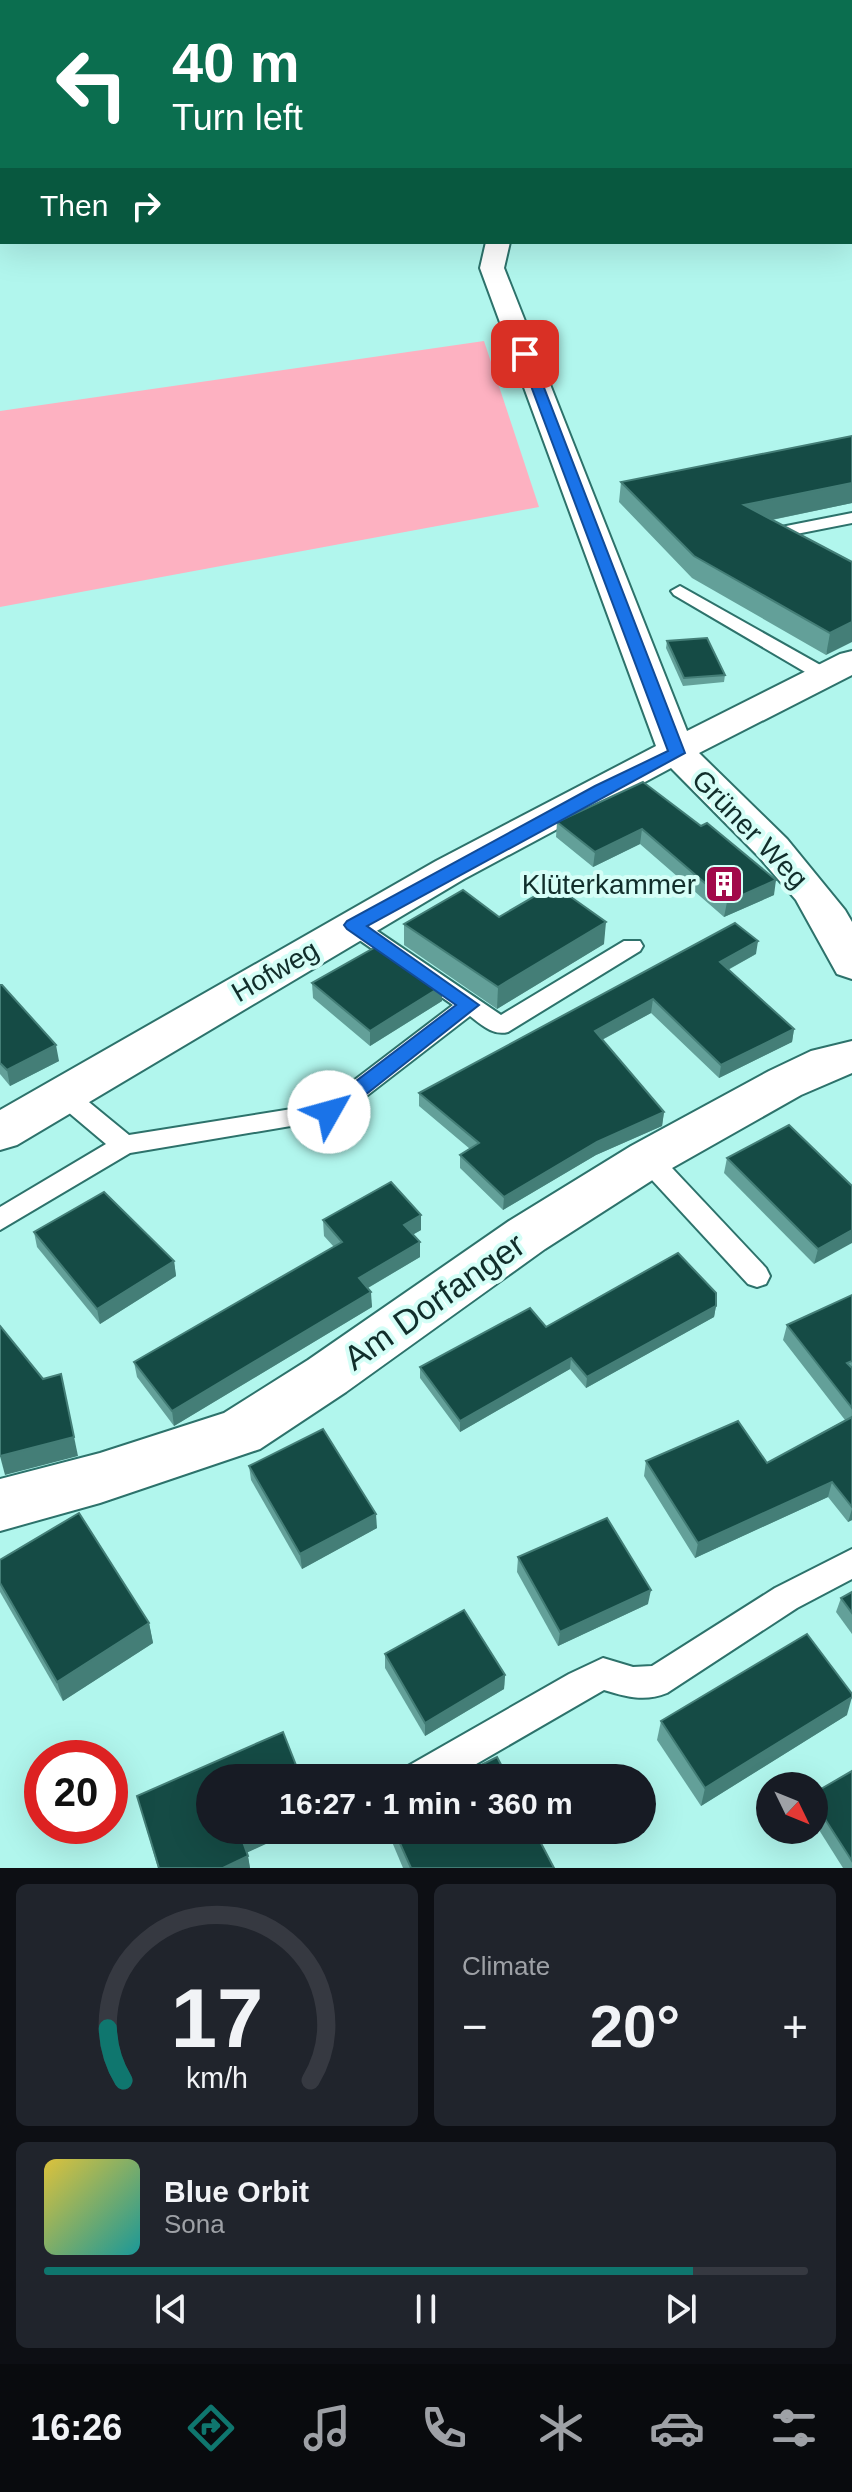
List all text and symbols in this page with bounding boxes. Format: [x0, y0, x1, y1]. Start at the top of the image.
text: 40 m [172, 31, 300, 94]
icon: left [40, 32, 144, 136]
text: Turn left [172, 97, 303, 138]
icon: right [124, 184, 168, 228]
text: Then [40, 189, 108, 222]
pin [491, 320, 559, 388]
icon: arrive [503, 332, 547, 376]
street label: Grüner Weg [686, 764, 814, 894]
building icon: Klüterkammer [703, 863, 745, 905]
place label: Klüterkammer [522, 869, 696, 900]
street label: Hofweg [226, 934, 324, 1008]
position arrow [287, 1070, 371, 1154]
street label: Am Dorfanger [336, 1225, 532, 1377]
speed limit sign: 20 [24, 1740, 128, 1844]
north arrow [756, 1772, 828, 1844]
map controls [756, 1772, 828, 1844]
text: 16:27 · 1 min · 360 m [279, 1787, 573, 1820]
text: Climate [462, 1951, 550, 1981]
text: 17 [171, 1972, 263, 2065]
text: 20° [590, 1993, 680, 2060]
text: − [462, 2002, 488, 2051]
text: + [782, 2002, 808, 2051]
text: km/h [186, 2062, 248, 2094]
text: Blue Orbit [164, 2175, 309, 2208]
text: Sona [164, 2209, 225, 2239]
icon: previous [149, 2287, 193, 2331]
icon: pause [404, 2287, 448, 2331]
icon: next [659, 2287, 703, 2331]
icon: directions [183, 2400, 239, 2456]
icon: music [299, 2400, 355, 2456]
icon: phone [416, 2400, 472, 2456]
icon: climate [533, 2400, 589, 2456]
icon: car [649, 2400, 705, 2456]
icon: filters [766, 2400, 822, 2456]
text: 16:26 [30, 2407, 122, 2448]

